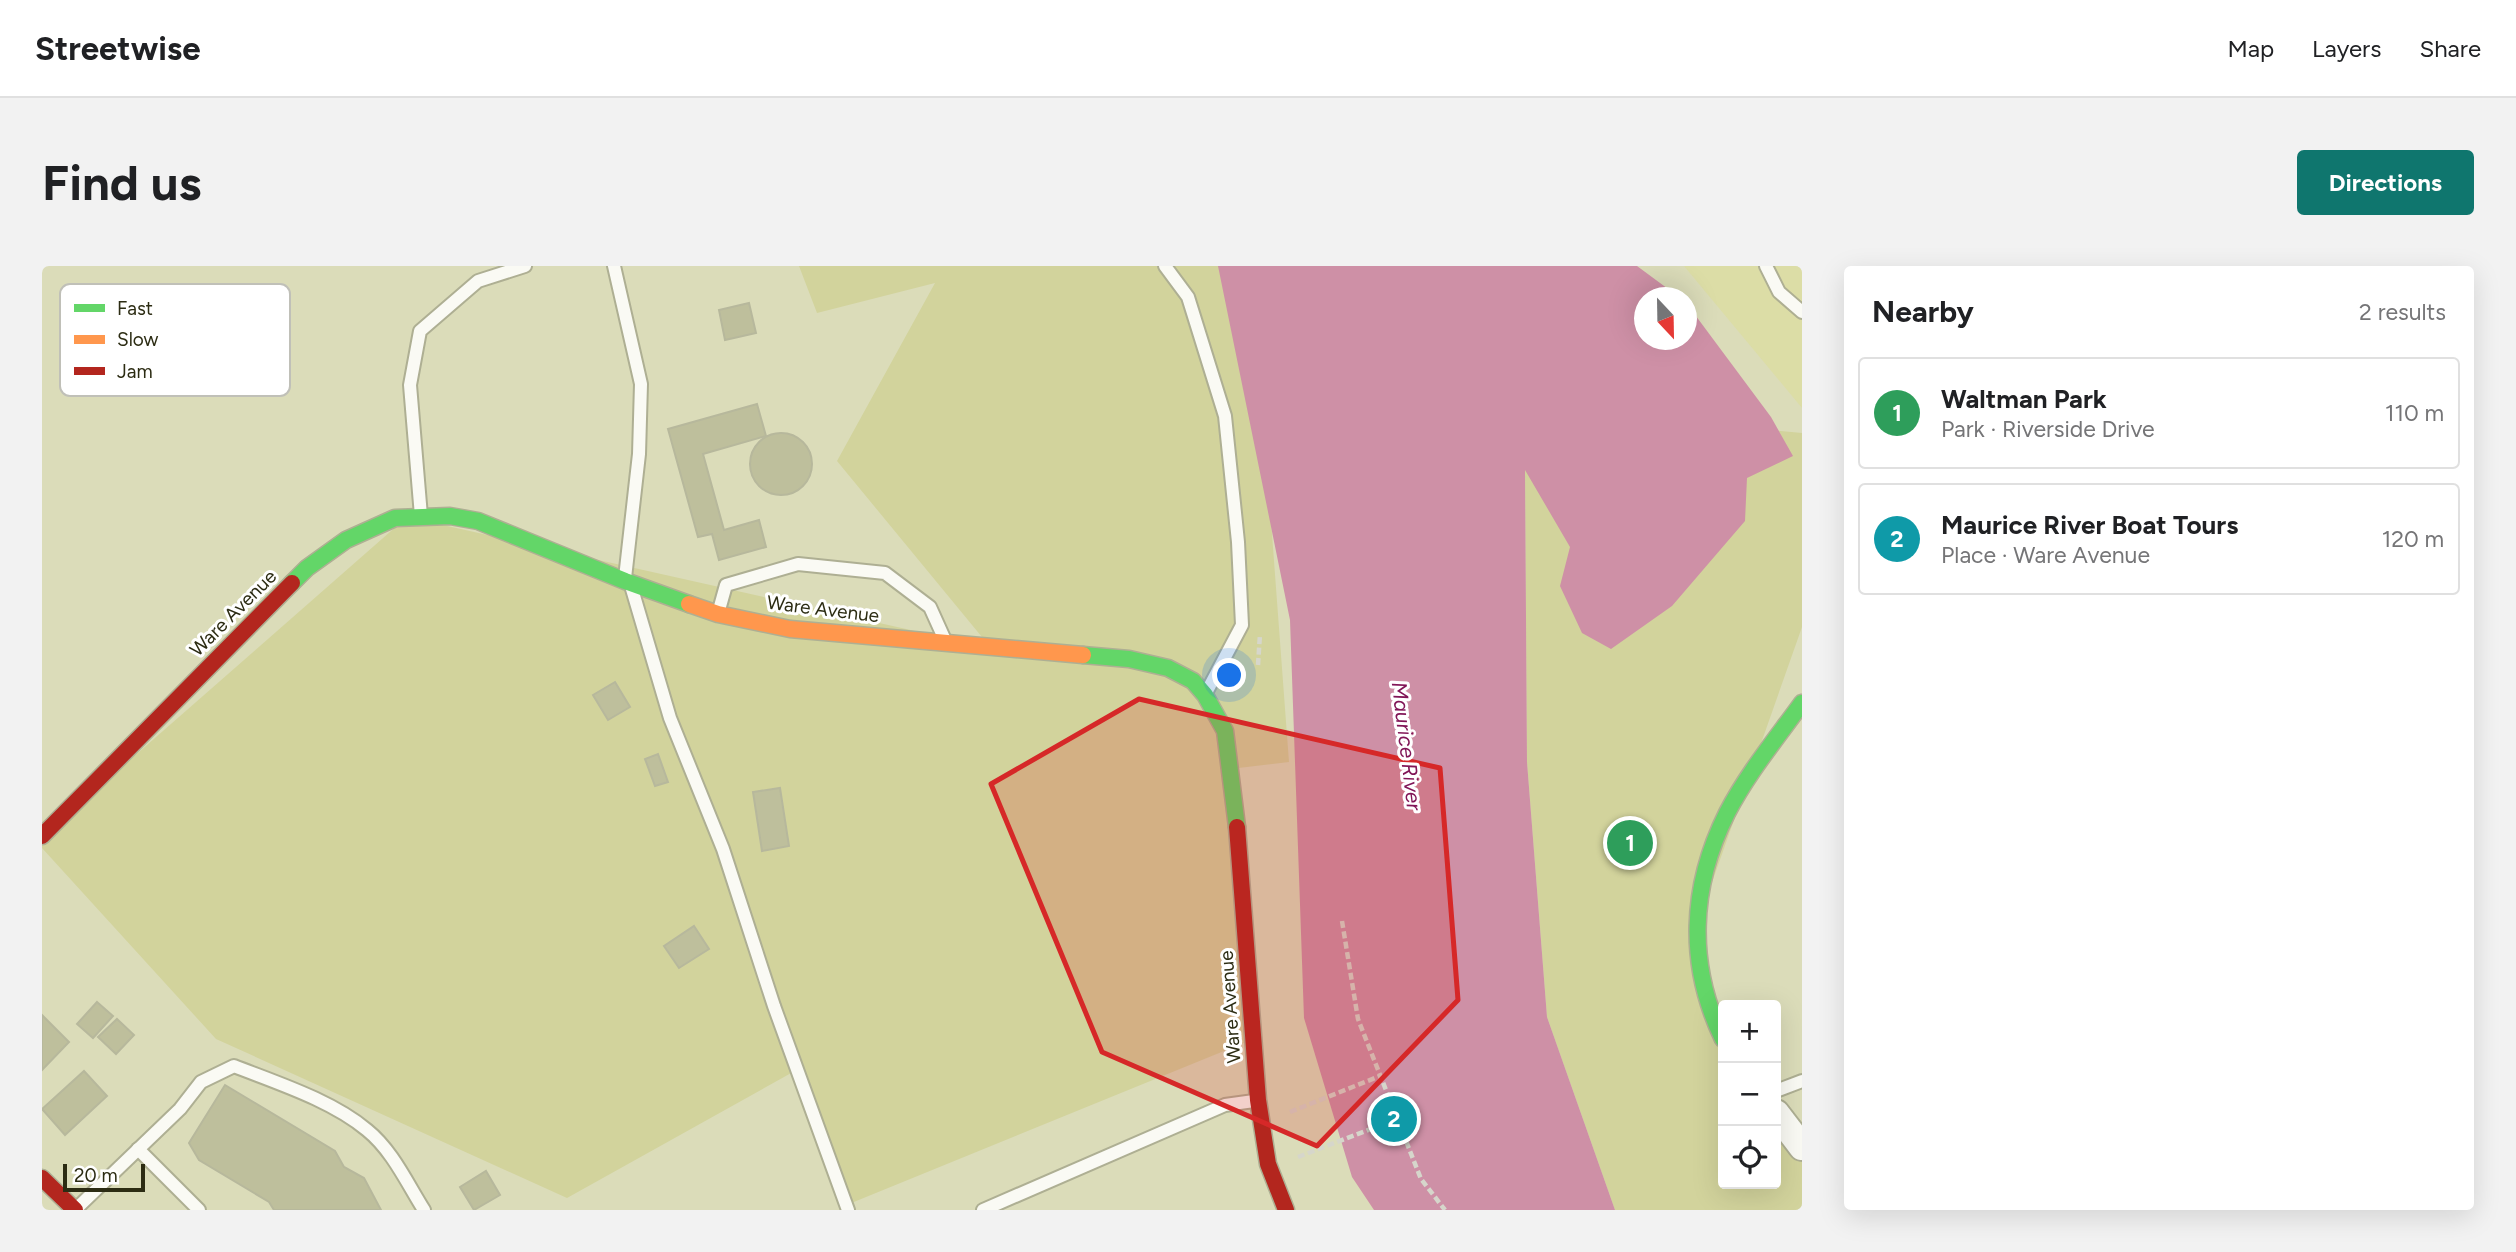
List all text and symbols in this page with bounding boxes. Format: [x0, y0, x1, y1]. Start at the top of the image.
text: Streetwise [35, 29, 201, 68]
text: Map [2227, 34, 2274, 63]
text: Layers [2312, 34, 2381, 63]
text: Share [2419, 34, 2481, 63]
button: Directions [2297, 150, 2474, 215]
text: Find us [42, 153, 201, 212]
legend [60, 284, 290, 396]
north arrow [1634, 287, 1697, 350]
text: Nearby [1872, 293, 1974, 330]
text: Fast [117, 297, 153, 320]
text: 2 results [2359, 298, 2446, 326]
text: Slow [117, 328, 159, 351]
text: Jam [117, 360, 153, 383]
text: Waltman Park [1941, 383, 2107, 415]
text: 1 [1892, 399, 1902, 427]
text: 110 m [2385, 399, 2444, 427]
text: Park · Riverside Drive [1941, 415, 2155, 443]
text: Maurice River Boat Tours [1941, 509, 2238, 541]
text: 2 [1890, 525, 1904, 553]
text: 120 m [2382, 525, 2444, 553]
text: Place · Ware Avenue [1941, 541, 2150, 569]
street label: Ware Avenue [185, 565, 281, 661]
street label: Ware Avenue [766, 591, 880, 627]
your location [1212, 658, 1246, 692]
water label: Maurice River [1387, 680, 1427, 813]
pin: 1 [1607, 817, 1653, 869]
street label: Ware Avenue [1215, 950, 1245, 1064]
map controls [1718, 1000, 1781, 1189]
button: + [1718, 1000, 1781, 1063]
button: − [1718, 1063, 1781, 1126]
pin: 2 [1371, 1093, 1417, 1145]
button: locate [1718, 1126, 1781, 1189]
scale bar [63, 1161, 145, 1193]
text: 20 m [74, 1164, 118, 1187]

